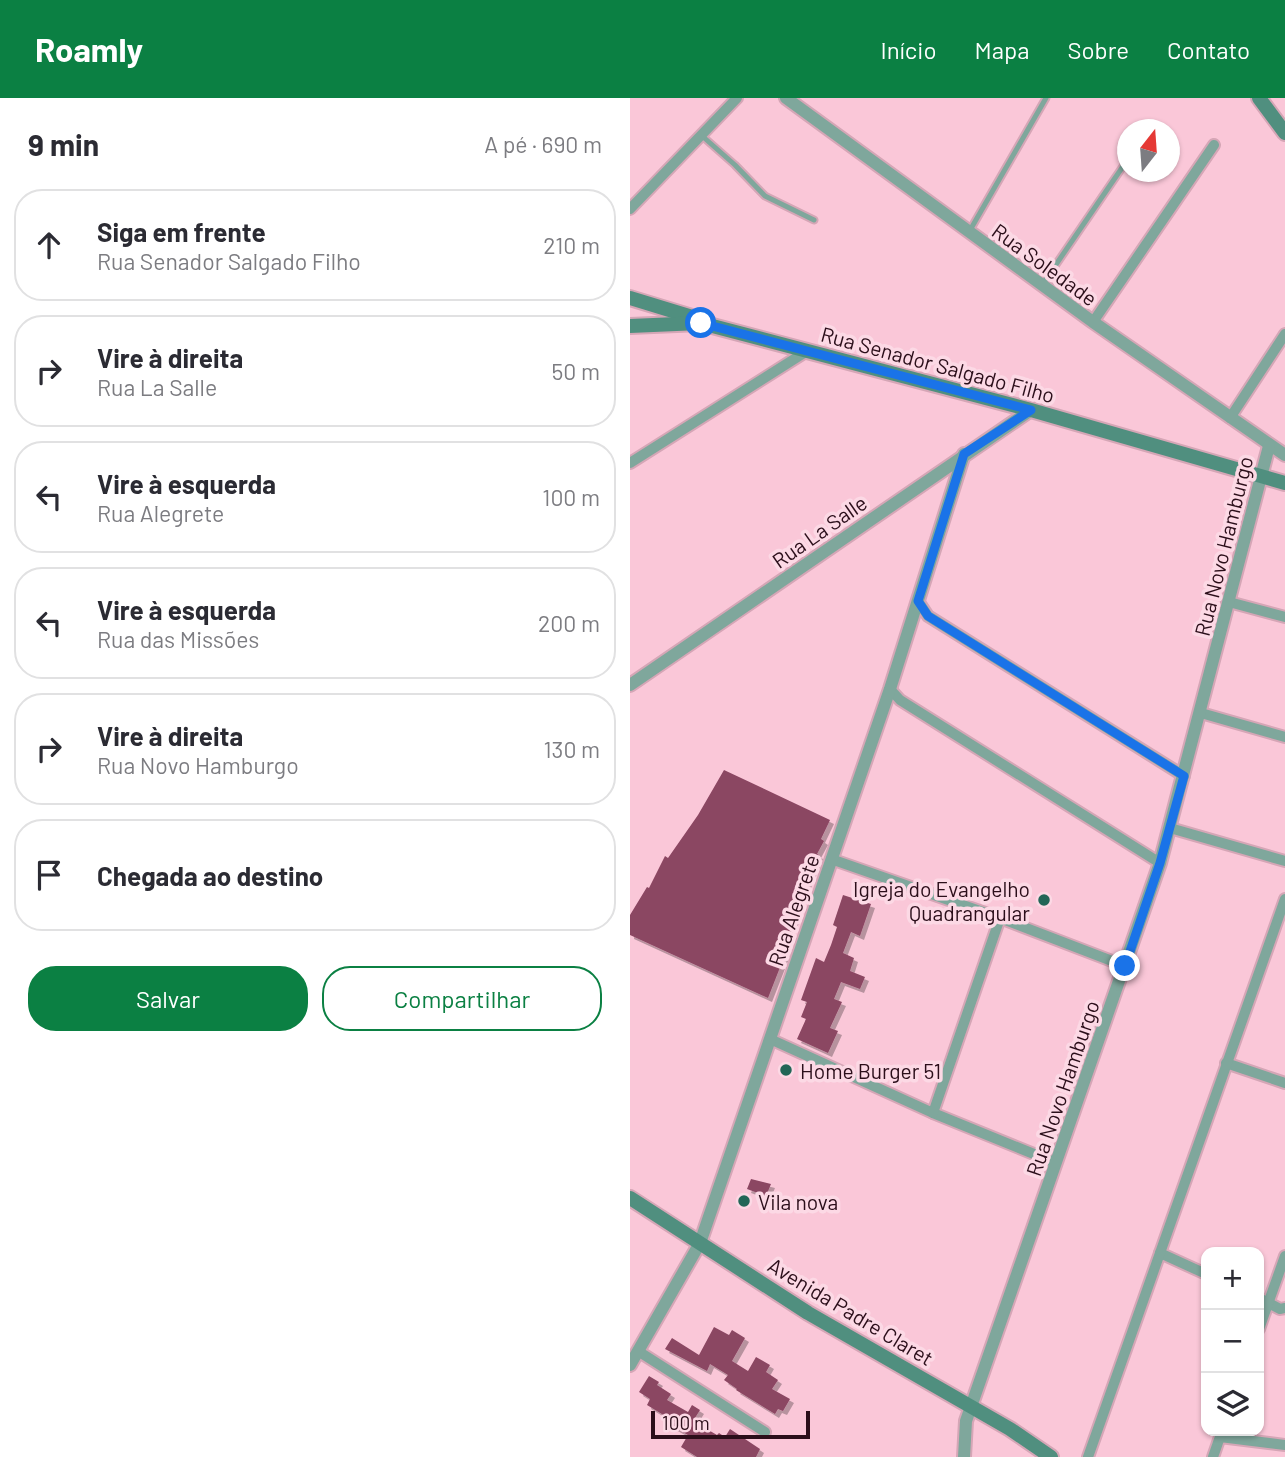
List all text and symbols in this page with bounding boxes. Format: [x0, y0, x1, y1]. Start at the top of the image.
text: Roamly [35, 29, 143, 69]
text: Início [881, 35, 937, 64]
text: Mapa [975, 35, 1029, 64]
text: Sobre [1067, 35, 1129, 64]
text: Contato [1167, 35, 1250, 64]
north arrow [1117, 119, 1180, 182]
text: 9 min [28, 126, 99, 162]
text: A pé · 690 m [484, 130, 602, 158]
text: Siga em frente [97, 216, 266, 247]
street label: Rua Soledade [988, 218, 1102, 310]
icon: ahead [30, 226, 68, 264]
text: 210 m [543, 231, 600, 259]
text: Rua Senador Salgado Filho [97, 247, 361, 275]
route start [685, 307, 716, 338]
street label: Rua Senador Salgado Filho [818, 321, 1058, 407]
text: Vire à direita [97, 342, 243, 373]
icon: right [30, 352, 68, 390]
text: 50 m [552, 357, 600, 385]
text: Rua La Salle [97, 373, 217, 401]
street label: Rua Novo Hamburgo [1189, 454, 1257, 638]
text: Vire à esquerda [97, 468, 276, 499]
icon: left [30, 478, 68, 516]
text: 100 m [542, 483, 600, 511]
street label: Rua La Salle [767, 489, 871, 573]
text: Rua Alegrete [97, 499, 224, 527]
text: Vire à esquerda [97, 594, 276, 625]
icon: left [30, 604, 68, 642]
text: 200 m [538, 609, 600, 637]
text: Rua das Missões [97, 625, 259, 653]
text: Vire à direita [97, 720, 243, 751]
icon: right [30, 730, 68, 768]
text: 130 m [543, 735, 600, 763]
text: Rua Novo Hamburgo [97, 751, 299, 779]
street label: Rua Alegrete [762, 851, 824, 969]
icon: arrive [30, 856, 68, 894]
text: Chegada ao destino [97, 860, 323, 891]
place label: Igreja do Evangelho Quadrangular [853, 876, 1030, 925]
marker: Igreja do Evangelho Quadrangular [1036, 892, 1052, 908]
route end [1109, 950, 1140, 981]
button: Salvar [28, 966, 308, 1031]
button: Compartilhar [322, 966, 602, 1031]
street label: Rua Novo Hamburgo [1020, 997, 1104, 1179]
place label: Home Burger 51 [800, 1058, 941, 1083]
marker: Home Burger 51 [778, 1062, 794, 1078]
place label: Vila nova [758, 1189, 838, 1214]
marker: Vila nova [736, 1193, 752, 1209]
map controls [1201, 1247, 1264, 1436]
button: + [1201, 1247, 1264, 1310]
street label: Avenida Padre Claret [764, 1252, 938, 1370]
button: − [1201, 1310, 1264, 1373]
button: layers [1201, 1373, 1264, 1436]
scale bar [651, 1408, 810, 1440]
text: 100 m [662, 1411, 710, 1434]

